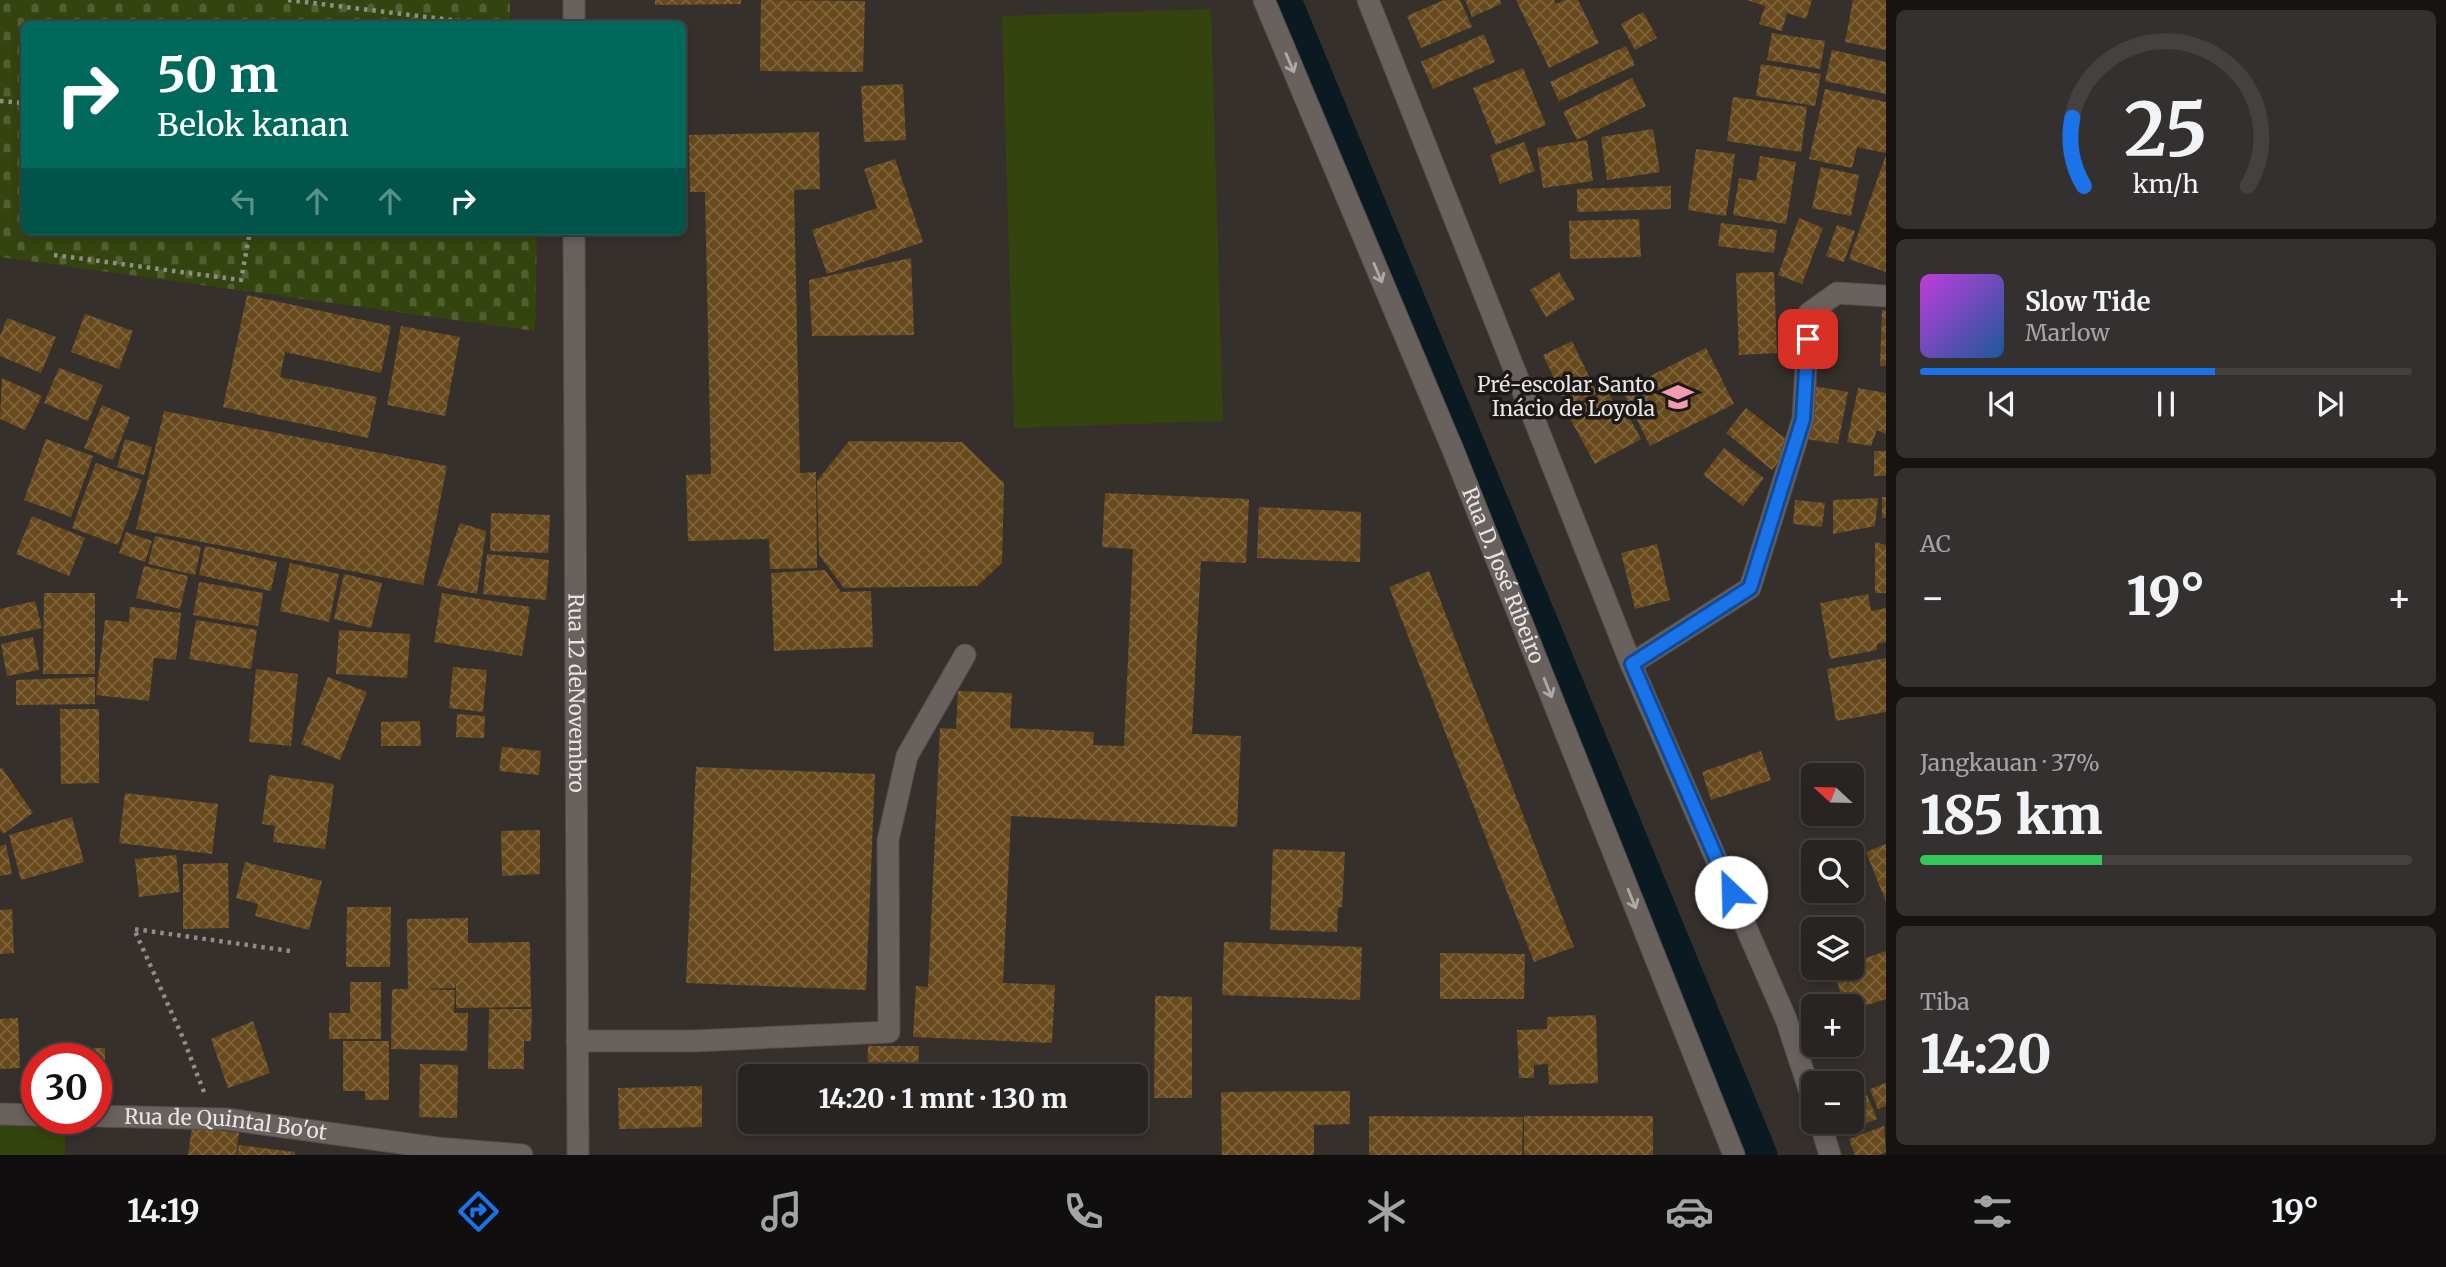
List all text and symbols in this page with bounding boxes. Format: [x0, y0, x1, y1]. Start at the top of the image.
text: 50 m [157, 44, 278, 105]
icon: right [42, 49, 133, 140]
one-way arrow [1285, 52, 1298, 73]
text: 25 [2124, 84, 2208, 176]
text: Belok kanan [157, 105, 349, 145]
text: km/h [2133, 167, 2199, 199]
icon: left [225, 182, 263, 220]
icon: ahead [298, 182, 336, 220]
icon: ahead [371, 182, 409, 220]
icon: right [444, 182, 482, 220]
one-way arrow [1373, 261, 1386, 283]
text: Slow Tide [2025, 285, 2151, 318]
pin [1778, 309, 1838, 369]
text: Marlow [2025, 318, 2110, 347]
icon: arrive [1789, 320, 1827, 358]
place label: Pré-escolar Santo Inácio de Loyola [1477, 371, 1655, 422]
school or university icon: Pré-escolar Santo Inácio de Loyola [1661, 380, 1695, 414]
icon: previous [1983, 385, 2021, 423]
icon: pause [2147, 385, 2185, 423]
icon: next [2311, 385, 2349, 423]
street label: Rua D. José Ribeiro [1456, 483, 1551, 667]
text: AC [1920, 529, 1951, 558]
text: 19° [2127, 564, 2205, 629]
text: − [1920, 574, 1945, 621]
text: + [2387, 574, 2412, 621]
street label: Rua 12 deNovembro [563, 593, 590, 793]
one-way arrow [1542, 676, 1555, 698]
text: Jangkauan · 37% [1920, 748, 2100, 777]
north arrow [1801, 763, 1864, 826]
map controls [1801, 763, 1864, 1134]
text: 185 km [1920, 783, 2103, 848]
button: search [1801, 840, 1864, 903]
position arrow [1694, 855, 1768, 929]
one-way arrow [1627, 887, 1640, 909]
button: layers [1801, 917, 1864, 980]
text: Tiba [1920, 987, 1970, 1016]
button: + [1801, 994, 1864, 1057]
text: 14:20 [1920, 1022, 2052, 1087]
speed limit sign: 30 [21, 1043, 112, 1134]
button: − [1801, 1071, 1864, 1134]
text: 14:20 · 1 mnt · 130 m [819, 1082, 1067, 1115]
street label: Rua de Quintal Bo'ot [124, 1103, 329, 1146]
icon: directions [454, 1187, 503, 1236]
icon: music [757, 1187, 806, 1236]
icon: phone [1059, 1187, 1108, 1236]
icon: climate [1362, 1187, 1411, 1236]
icon: car [1665, 1187, 1714, 1236]
icon: filters [1968, 1187, 2017, 1236]
text: 14:19 [127, 1191, 200, 1231]
text: 19° [2271, 1191, 2319, 1231]

